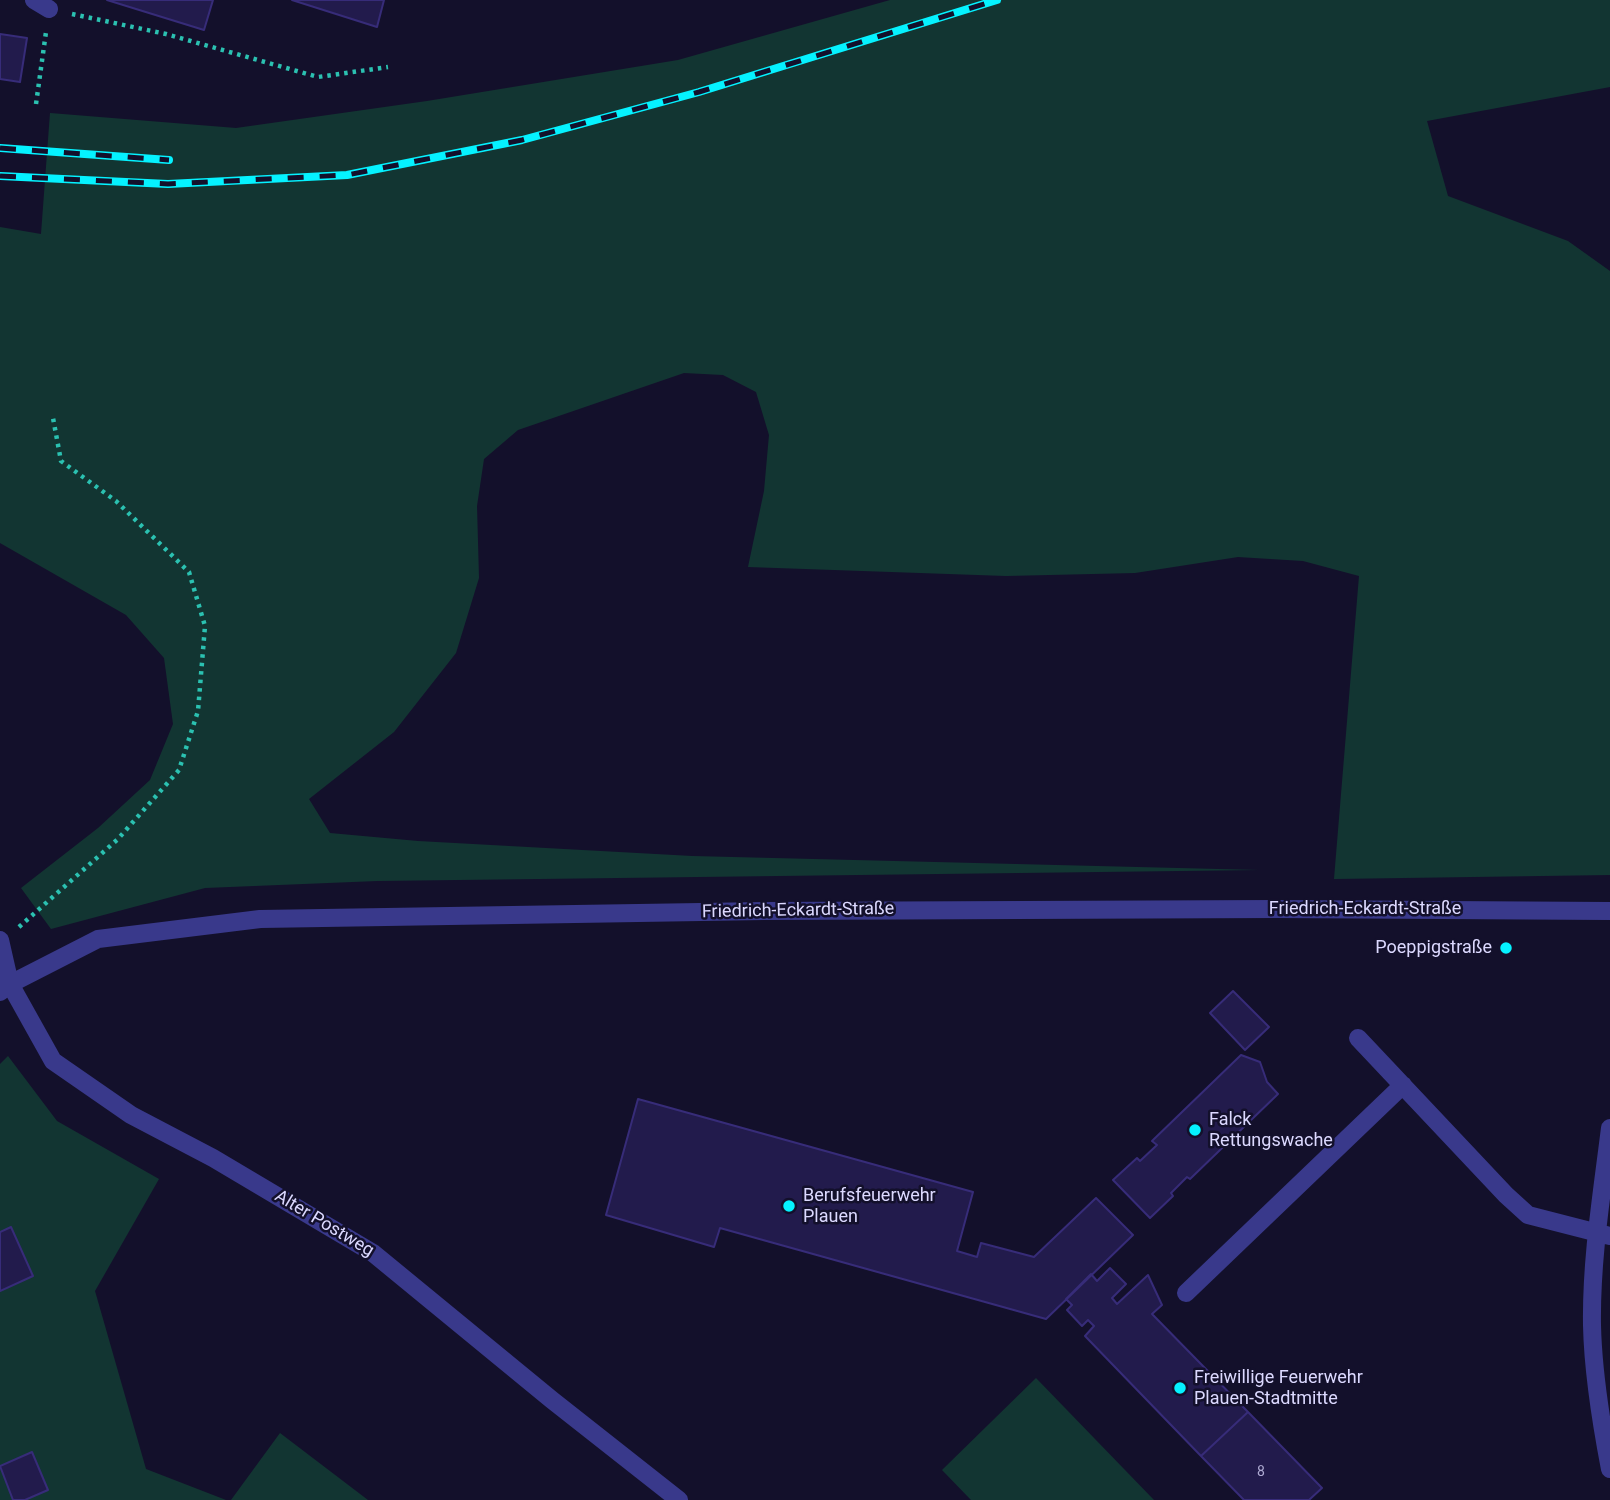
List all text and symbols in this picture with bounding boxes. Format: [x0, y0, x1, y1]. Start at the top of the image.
street label: Friedrich-Eckardt-Straße [1269, 898, 1461, 920]
street label: Friedrich-Eckardt-Straße [702, 899, 894, 923]
place label: Poeppigstraße [1375, 937, 1492, 959]
marker: Poeppigstraße [1498, 940, 1514, 956]
place label: Falck Rettungswache [1209, 1109, 1333, 1152]
marker: Falck Rettungswache [1187, 1122, 1203, 1138]
place label: Berufsfeuerwehr Plauen [803, 1185, 936, 1228]
street label: Alter Postweg [270, 1186, 378, 1262]
marker: Berufsfeuerwehr Plauen [781, 1198, 797, 1214]
place label: Freiwillige Feuerwehr Plauen-Stadtmitte [1194, 1367, 1363, 1410]
marker: Freiwillige Feuerwehr Plauen-Stadtmitte [1172, 1380, 1188, 1396]
house number: 8 [1257, 1464, 1265, 1480]

